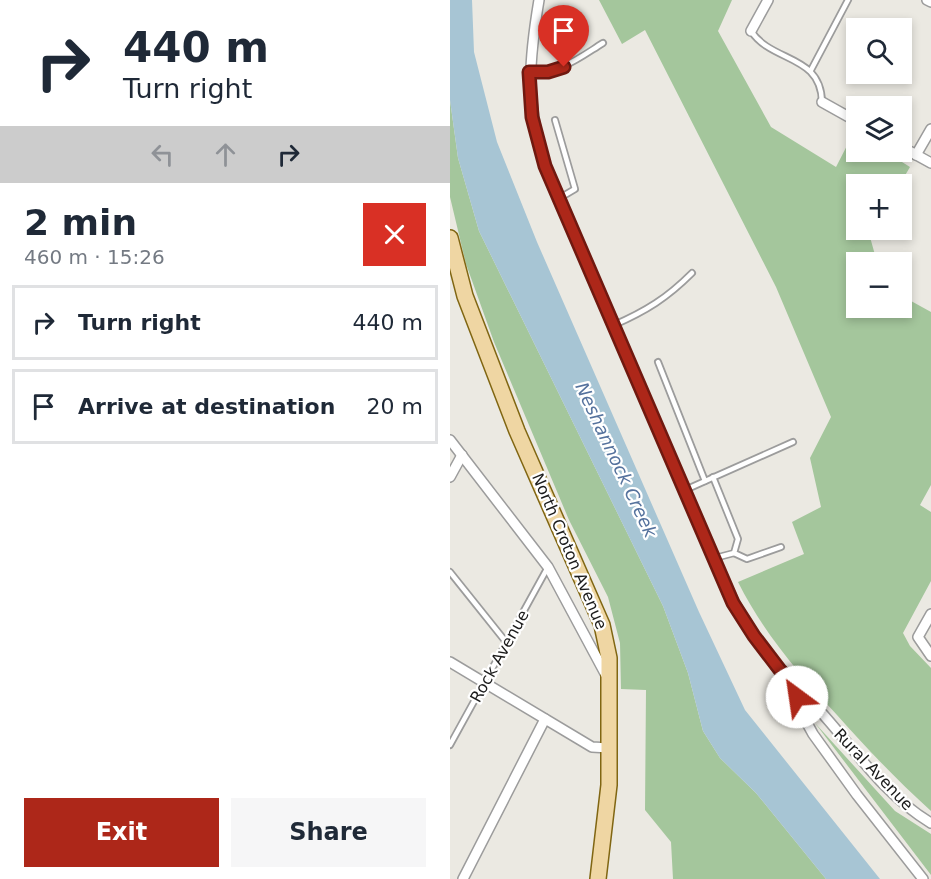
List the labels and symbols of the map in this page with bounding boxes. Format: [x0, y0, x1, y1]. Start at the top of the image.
pin [538, 5, 589, 67]
water label: Neshannock Creek [571, 379, 662, 542]
street label: North Croton Avenue [528, 470, 611, 632]
street label: Rock Avenue [466, 607, 533, 706]
position arrow [765, 665, 829, 729]
street label: Rural Avenue [830, 725, 917, 814]

